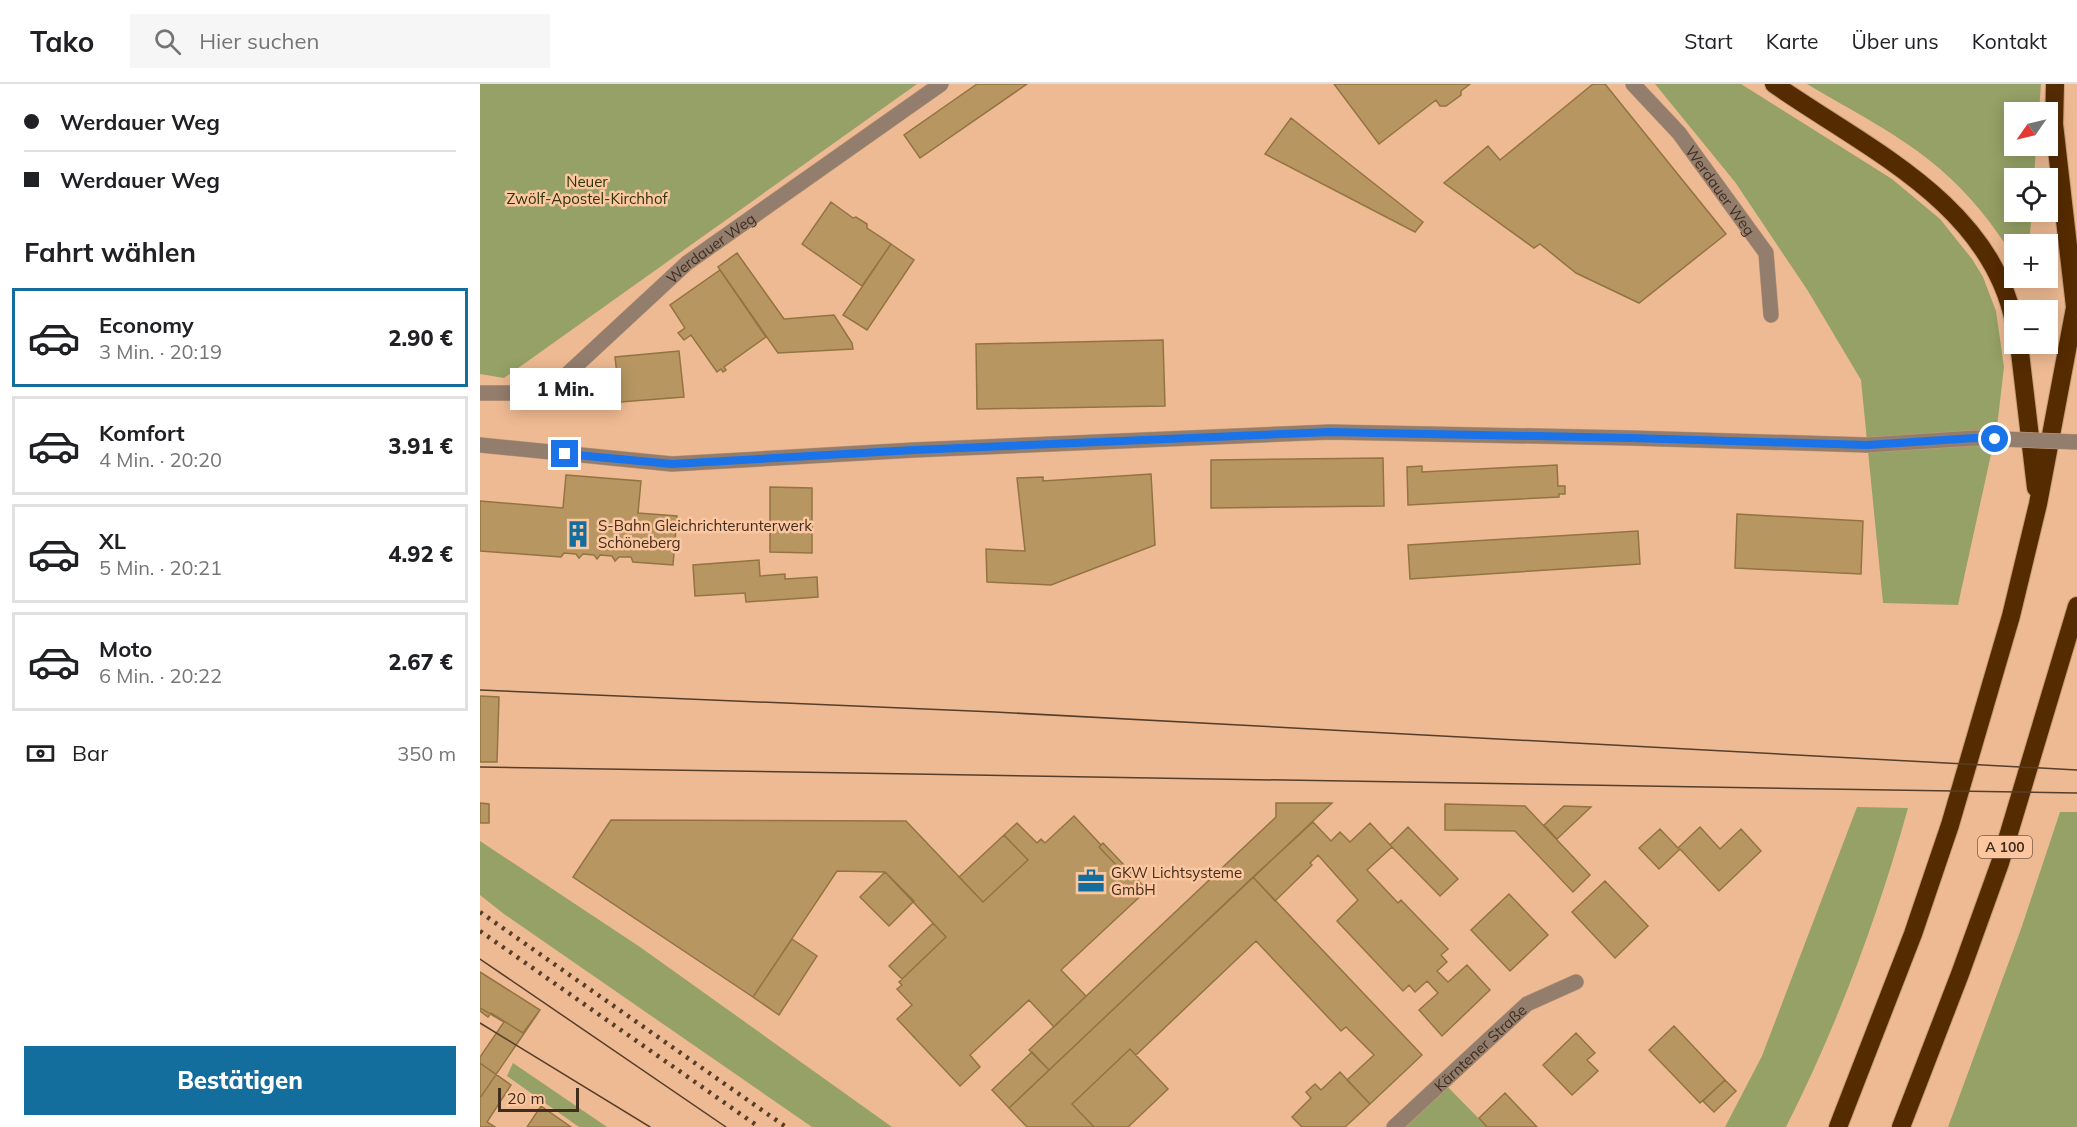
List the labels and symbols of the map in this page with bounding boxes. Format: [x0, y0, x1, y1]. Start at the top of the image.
north arrow [2004, 102, 2058, 156]
street label: Werdauer Weg [1682, 142, 1760, 239]
park label: Neuer Zwölf-Apostel-Kirchhof [507, 172, 668, 208]
street label: Werdauer Weg [662, 208, 759, 287]
callout: 1 Min. [509, 367, 620, 409]
route start [1981, 425, 2008, 452]
route end [551, 440, 578, 467]
place label: S-Bahn Gleichrichterunterwerk Schöneberg [598, 516, 812, 552]
building icon: S-Bahn Gleichrichterunterwerk Schöneberg [563, 519, 593, 549]
road number: A 100 [1978, 836, 2032, 858]
place label: GKW Lichtsysteme GmbH [1111, 863, 1242, 899]
office icon: GKW Lichtsysteme GmbH [1076, 866, 1106, 896]
street label: Kärntener Straße [1430, 1000, 1530, 1095]
scale bar [498, 1085, 579, 1112]

